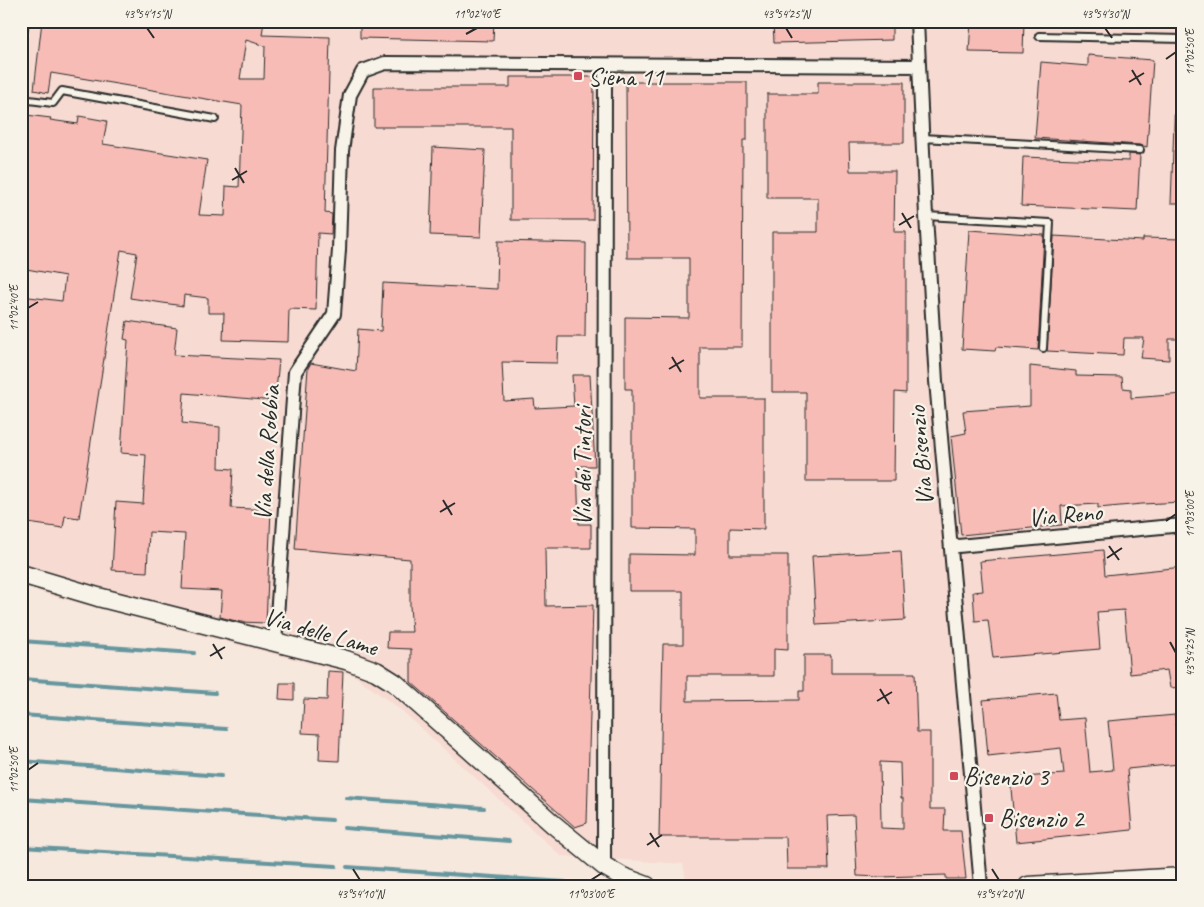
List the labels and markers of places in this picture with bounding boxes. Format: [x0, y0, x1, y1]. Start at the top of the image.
place label: Siena 11 [588, 61, 665, 93]
marker: Siena 11 [572, 70, 584, 82]
place label: Bisenzio 3 [964, 761, 1050, 793]
marker: Bisenzio 3 [948, 770, 960, 782]
place label: Bisenzio 2 [999, 803, 1085, 835]
marker: Bisenzio 2 [983, 812, 995, 824]

